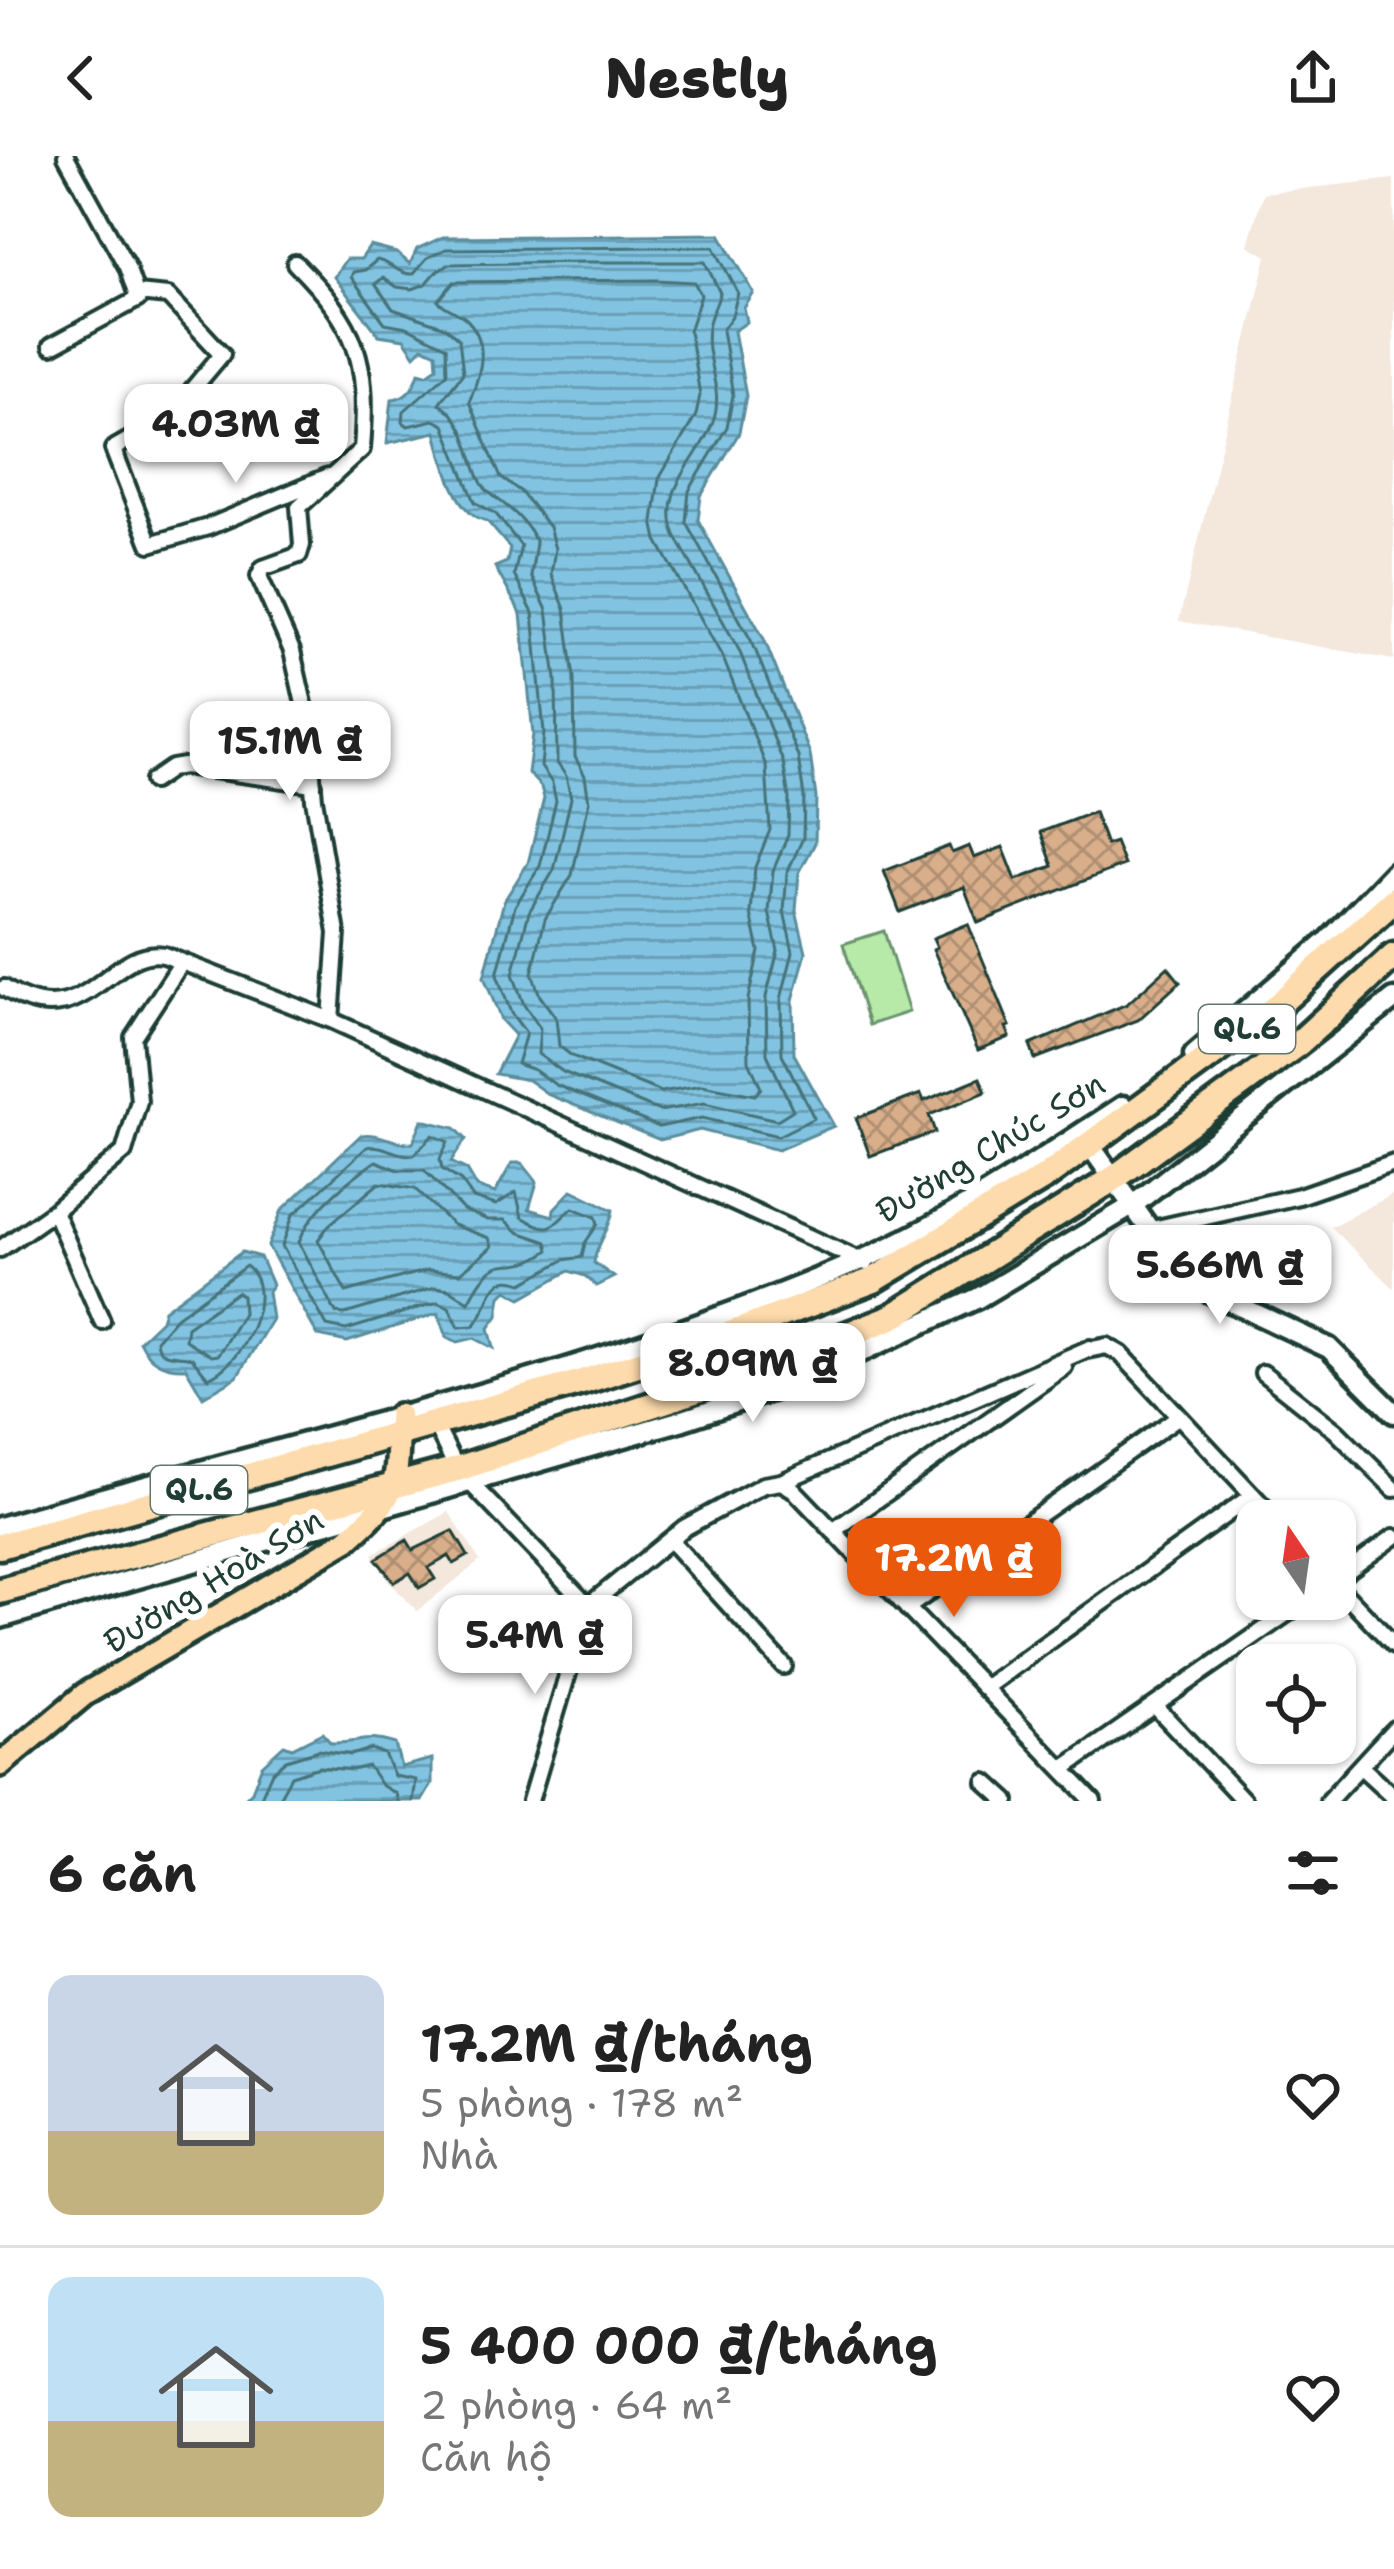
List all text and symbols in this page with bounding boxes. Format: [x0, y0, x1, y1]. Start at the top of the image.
text: Nestly [605, 42, 789, 114]
icon: back [48, 45, 114, 111]
icon: share [1280, 45, 1346, 111]
pin: 4.03M ₫ [125, 384, 347, 486]
text: 4.03M ₫ [151, 397, 321, 449]
pin: 15.1M ₫ [179, 701, 401, 803]
text: 15.1M ₫ [217, 714, 363, 766]
road number: QL.6 [1199, 1005, 1295, 1053]
street label: Đường Chúc Sơn [867, 1061, 1113, 1234]
pin: 5.66M ₫ [1109, 1225, 1331, 1327]
text: 5.66M ₫ [1136, 1238, 1304, 1290]
pin: 8.09M ₫ [642, 1323, 864, 1425]
text: 8.09M ₫ [667, 1336, 839, 1388]
road number: QL.6 [151, 1466, 247, 1514]
street label: Đường Hoà Sơn [95, 1497, 332, 1664]
north arrow [1236, 1500, 1356, 1620]
map controls [1236, 1500, 1356, 1764]
pin: 17.2M ₫ [843, 1518, 1065, 1620]
text: 17.2M ₫ [874, 1531, 1034, 1583]
pin: 5.4M ₫ [437, 1595, 633, 1697]
text: 5.4M ₫ [465, 1608, 605, 1660]
button: locate [1236, 1644, 1356, 1764]
text: 6 căn [48, 1839, 197, 1907]
icon: filters [1280, 1840, 1346, 1906]
text: 17.2M ₫/tháng [420, 2009, 813, 2077]
icon: home [144, 2023, 288, 2167]
icon: heart [1280, 2062, 1346, 2128]
text: 5 phòng · 178 m² [420, 2077, 743, 2129]
text: Nhà [420, 2129, 498, 2181]
text: 5 400 000 ₫/tháng [420, 2311, 937, 2379]
icon: home [144, 2325, 288, 2469]
icon: heart [1280, 2364, 1346, 2430]
text: 2 phòng · 64 m² [420, 2379, 733, 2431]
text: Căn hộ [420, 2431, 552, 2483]

